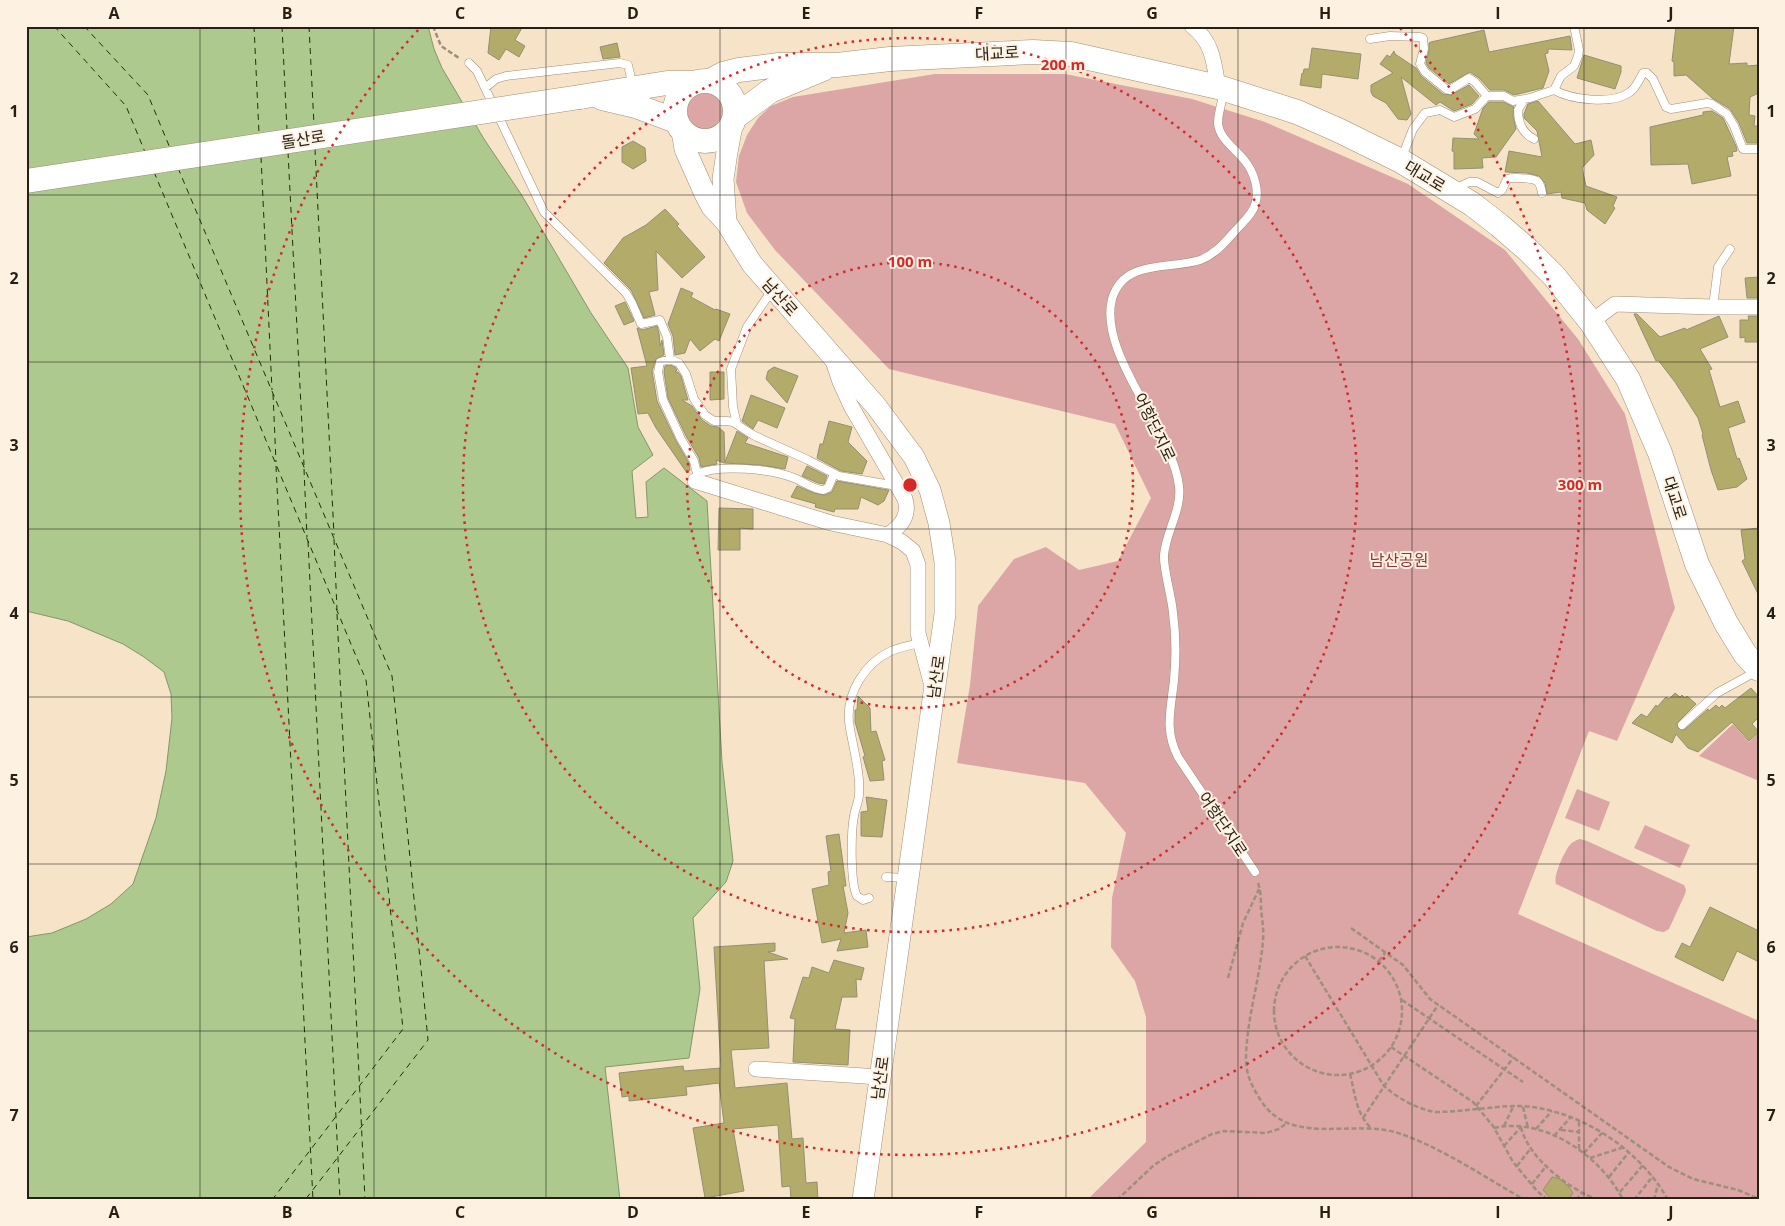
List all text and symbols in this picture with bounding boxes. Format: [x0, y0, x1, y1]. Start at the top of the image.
text: A [108, 2, 120, 24]
text: B [282, 2, 292, 24]
text: C [455, 2, 465, 24]
text: D [627, 2, 639, 24]
text: E [802, 2, 811, 24]
text: F [975, 2, 983, 24]
text: G [1146, 2, 1158, 24]
text: H [1319, 2, 1331, 24]
text: I [1495, 2, 1501, 24]
text: J [1666, 2, 1674, 24]
street label: 대교로 [974, 41, 1020, 65]
text: 200 m [1041, 54, 1085, 74]
text: 1 [9, 100, 19, 122]
text: 1 [1766, 100, 1776, 122]
street label: 돌산로 [279, 125, 327, 153]
street label: 대교로 [1400, 155, 1450, 197]
text: 100 m [888, 251, 932, 271]
text: 2 [9, 267, 19, 289]
text: 2 [1766, 267, 1776, 289]
street label: 남산로 [757, 273, 803, 321]
street label: 어항단지로 [1129, 389, 1181, 465]
text: 3 [9, 434, 19, 456]
text: 3 [1766, 434, 1776, 456]
text: 300 m [1558, 474, 1602, 494]
street label: 대교로 [1658, 474, 1692, 523]
centre of rings [901, 476, 919, 494]
park label: 남산공원 [1370, 549, 1428, 571]
text: 4 [9, 602, 19, 624]
text: 4 [1766, 602, 1776, 624]
street label: 남산로 [922, 653, 950, 700]
text: 5 [9, 769, 19, 791]
text: 5 [1766, 769, 1776, 791]
street label: 어항단지로 [1193, 787, 1253, 861]
text: 6 [9, 936, 19, 958]
text: 6 [1766, 936, 1776, 958]
street label: 남산로 [866, 1054, 894, 1101]
text: 7 [9, 1104, 19, 1126]
text: 7 [1766, 1104, 1776, 1126]
text: A [108, 1201, 120, 1223]
text: B [282, 1201, 292, 1223]
text: C [455, 1201, 465, 1223]
text: D [627, 1201, 639, 1223]
text: E [802, 1201, 811, 1223]
text: F [975, 1201, 983, 1223]
text: G [1146, 1201, 1158, 1223]
text: H [1319, 1201, 1331, 1223]
text: I [1495, 1201, 1501, 1223]
text: J [1666, 1201, 1674, 1223]

